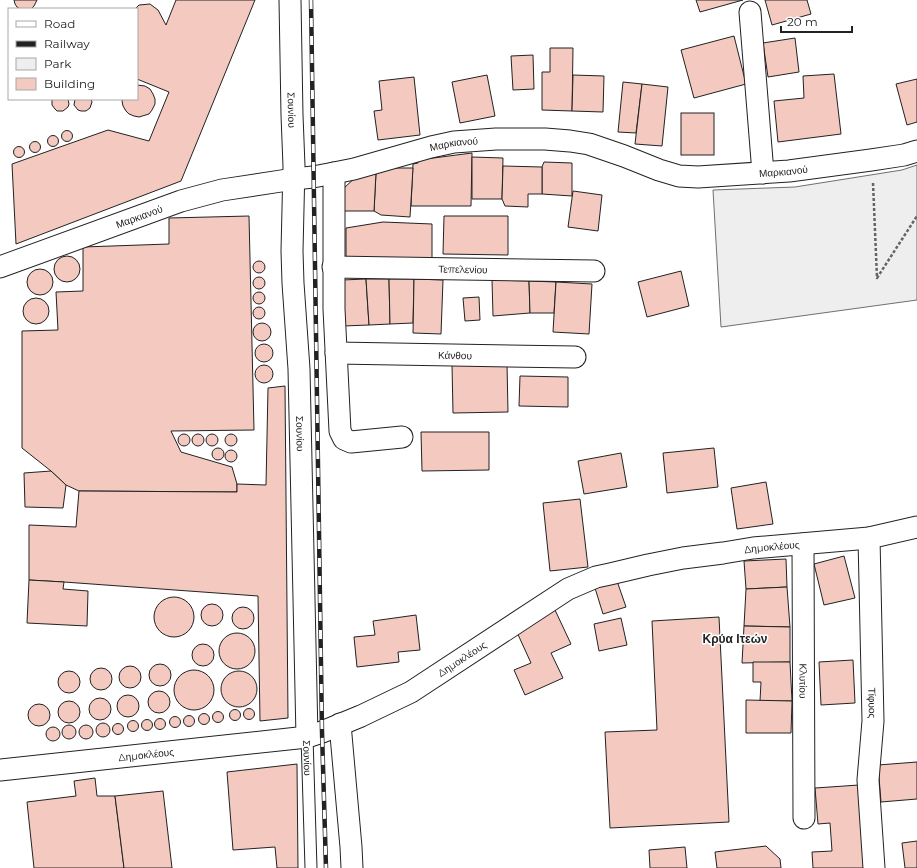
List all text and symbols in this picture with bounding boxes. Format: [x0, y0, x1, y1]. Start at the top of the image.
legend [8, 8, 138, 100]
scale bar [781, 8, 852, 34]
text: 20 m [787, 14, 818, 29]
text: Road [44, 16, 75, 31]
text: Railway [44, 36, 90, 51]
text: Park [44, 56, 72, 71]
text: Building [44, 76, 95, 91]
street label: Σουνίου [285, 92, 299, 128]
street label: Μαρκιανού [428, 134, 478, 154]
street label: Μαρκιανού [759, 162, 808, 179]
street label: Μαρκιανού [114, 202, 164, 231]
street label: Τεπελενίου [438, 262, 488, 276]
street label: Κάνθου [438, 348, 472, 362]
street label: Σουνίου [294, 416, 307, 452]
street label: Δημοκλέους [743, 537, 800, 556]
district label: Κρύα Ιτεών [702, 631, 768, 646]
street label: Δημοκλέους [435, 638, 489, 679]
street label: Κλυτίου [797, 664, 810, 698]
street label: Τίφυος [866, 687, 879, 719]
street label: Σουνίου [301, 740, 315, 776]
street label: Δημοκλέους [118, 745, 175, 764]

